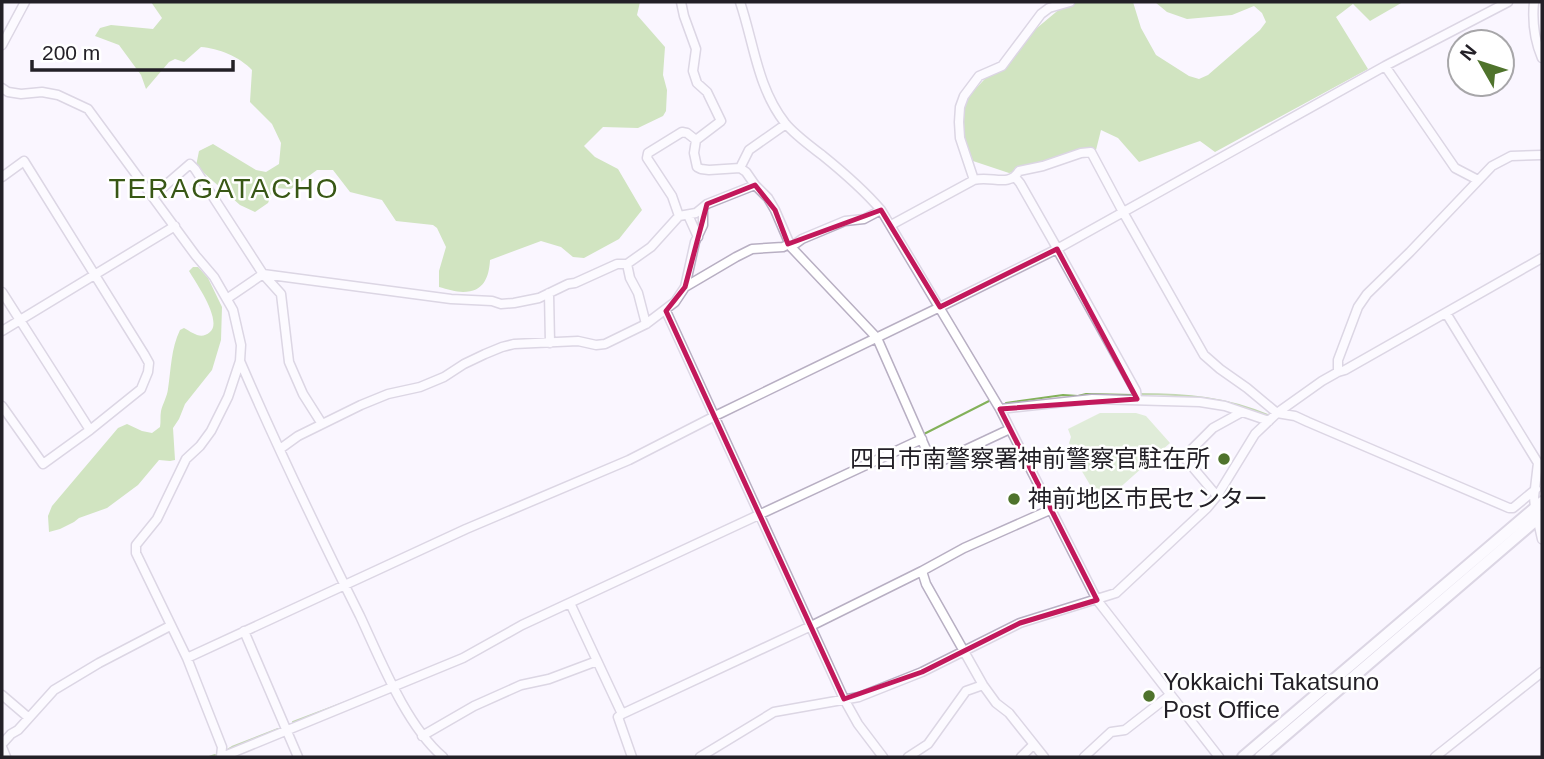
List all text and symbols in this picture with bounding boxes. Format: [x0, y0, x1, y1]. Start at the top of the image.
scale bar [32, 28, 233, 72]
north arrow [1446, 28, 1516, 98]
text: 200 m [42, 41, 100, 64]
text: N [1456, 41, 1481, 65]
district label: TERAGATACHO [109, 173, 339, 204]
place label: 四日市南警察署神前警察官駐在所 [850, 445, 1210, 472]
marker: 四日市南警察署神前警察官駐在所 [1216, 451, 1232, 467]
place label: 神前地区市民センター [1028, 485, 1268, 512]
marker: 神前地区市民センター [1006, 491, 1022, 507]
place label: Yokkaichi Takatsuno Post Office [1163, 668, 1379, 723]
marker: Yokkaichi Takatsuno Post Office [1141, 688, 1157, 704]

